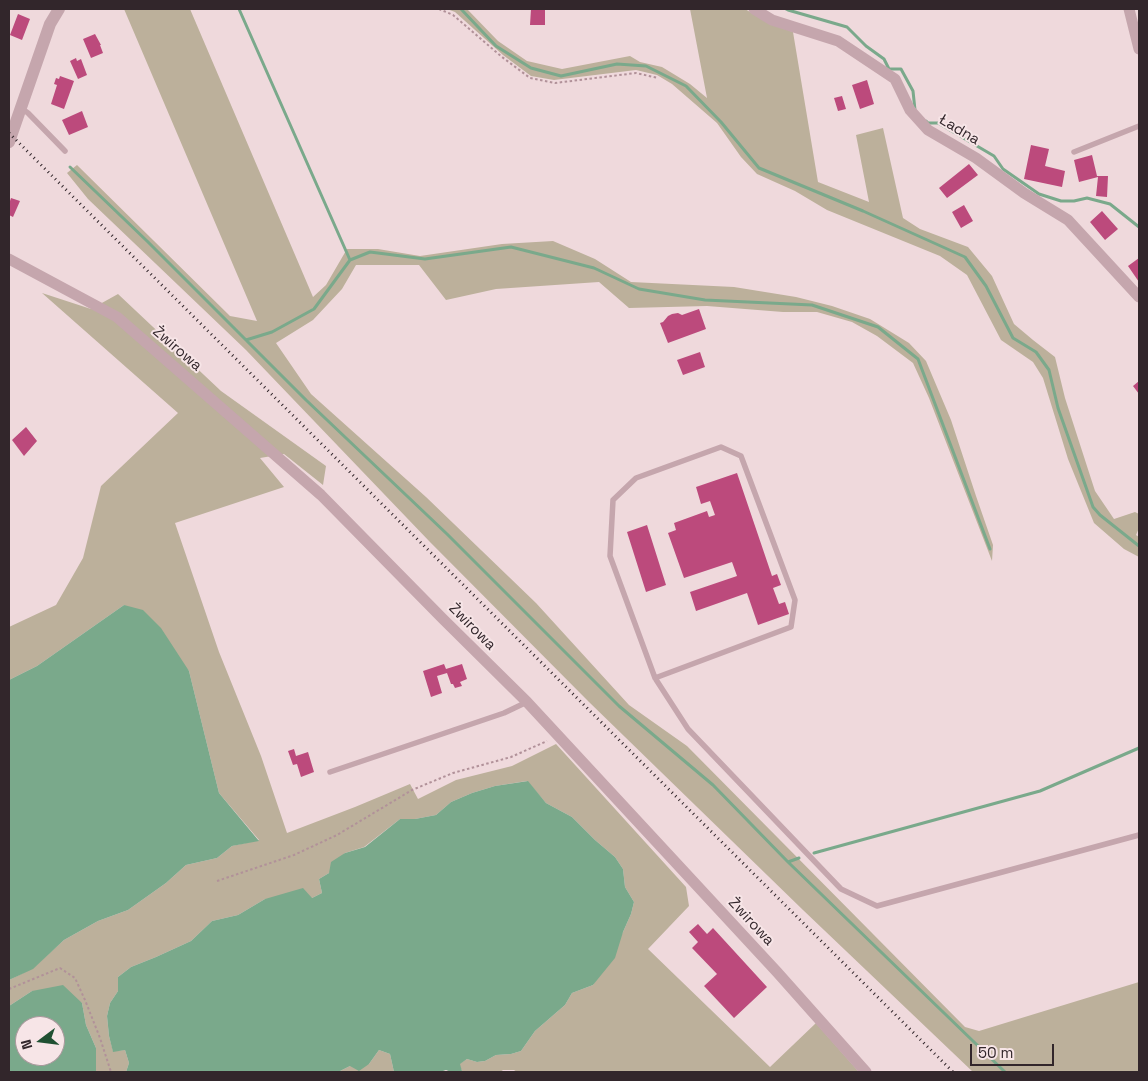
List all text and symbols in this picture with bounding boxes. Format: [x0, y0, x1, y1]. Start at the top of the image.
street label: Ładna [935, 111, 983, 149]
street label: Żwirowa [149, 323, 205, 375]
street label: Żwirowa [445, 600, 499, 654]
street label: Żwirowa [724, 894, 778, 950]
north arrow [15, 1016, 65, 1066]
scale bar [973, 1034, 1057, 1066]
text: N [17, 1038, 36, 1051]
text: 50 m [978, 1043, 1013, 1062]

